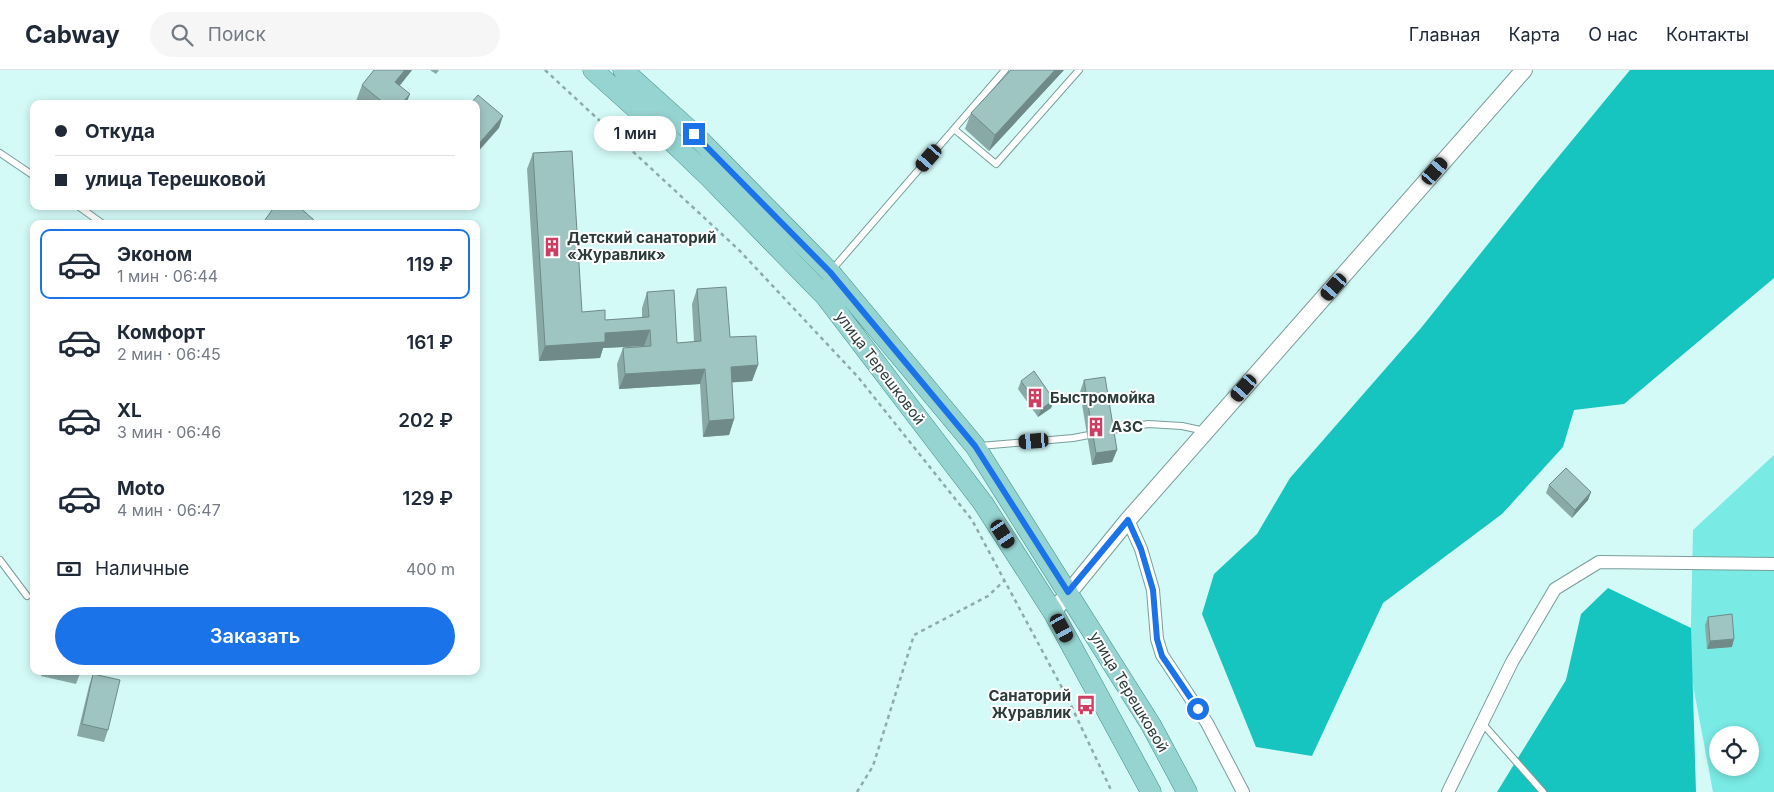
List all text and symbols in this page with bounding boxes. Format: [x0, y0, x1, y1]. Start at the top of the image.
search box [150, 12, 500, 57]
text: Cabway [25, 20, 120, 49]
icon: search [168, 21, 196, 49]
text: Поиск [208, 23, 266, 46]
text: Главная [1409, 24, 1480, 45]
text: Карта [1508, 24, 1560, 45]
text: О нас [1588, 24, 1638, 45]
text: Контакты [1666, 24, 1749, 45]
callout: 1 мин [594, 116, 676, 152]
text: Откуда [85, 120, 155, 143]
text: 1 мин [613, 123, 657, 143]
route end [683, 123, 705, 145]
car [913, 142, 944, 174]
car [1419, 155, 1450, 187]
text: улица Терешковой [85, 168, 266, 191]
place label: Детский санаторий «Журавлик» [567, 228, 716, 264]
building icon: Детский санаторий «Журавлик» [541, 236, 563, 258]
icon: car [57, 242, 102, 287]
text: Эконом [117, 243, 192, 266]
text: 119 ₽ [406, 253, 453, 276]
text: 1 мин · 06:44 [117, 266, 218, 286]
car [1318, 271, 1349, 303]
street label: улица Терешковой [831, 307, 929, 428]
icon: car [57, 320, 102, 365]
text: Комфорт [117, 321, 205, 344]
text: 161 ₽ [406, 331, 453, 354]
text: 2 мин · 06:45 [117, 344, 221, 364]
car [1228, 372, 1259, 404]
building icon: Быстромойка [1024, 387, 1046, 409]
place label: Быстромойка [1050, 388, 1155, 407]
icon: car [57, 398, 102, 443]
text: XL [117, 399, 142, 422]
text: 202 ₽ [398, 409, 453, 432]
building icon: АЗС [1085, 416, 1107, 438]
place label: АЗС [1111, 417, 1143, 436]
text: 3 мин · 06:46 [117, 422, 221, 442]
car [1018, 432, 1049, 450]
icon: car [57, 476, 102, 521]
text: Moto [117, 477, 165, 500]
text: 129 ₽ [402, 487, 453, 510]
text: 4 мин · 06:47 [117, 500, 221, 520]
car [988, 517, 1017, 551]
icon: cash [55, 555, 83, 583]
text: Наличные [95, 557, 189, 580]
text: 400 m [406, 559, 455, 579]
button: Заказать [55, 607, 455, 665]
car [1048, 611, 1075, 645]
street label: улица Терешковой [1086, 628, 1173, 756]
place label: Санаторий Журавлик [989, 686, 1071, 722]
bus stop icon: Санаторий Журавлик [1075, 694, 1097, 716]
route start [1187, 698, 1209, 720]
map controls [1709, 726, 1759, 776]
button: locate [1709, 726, 1759, 776]

